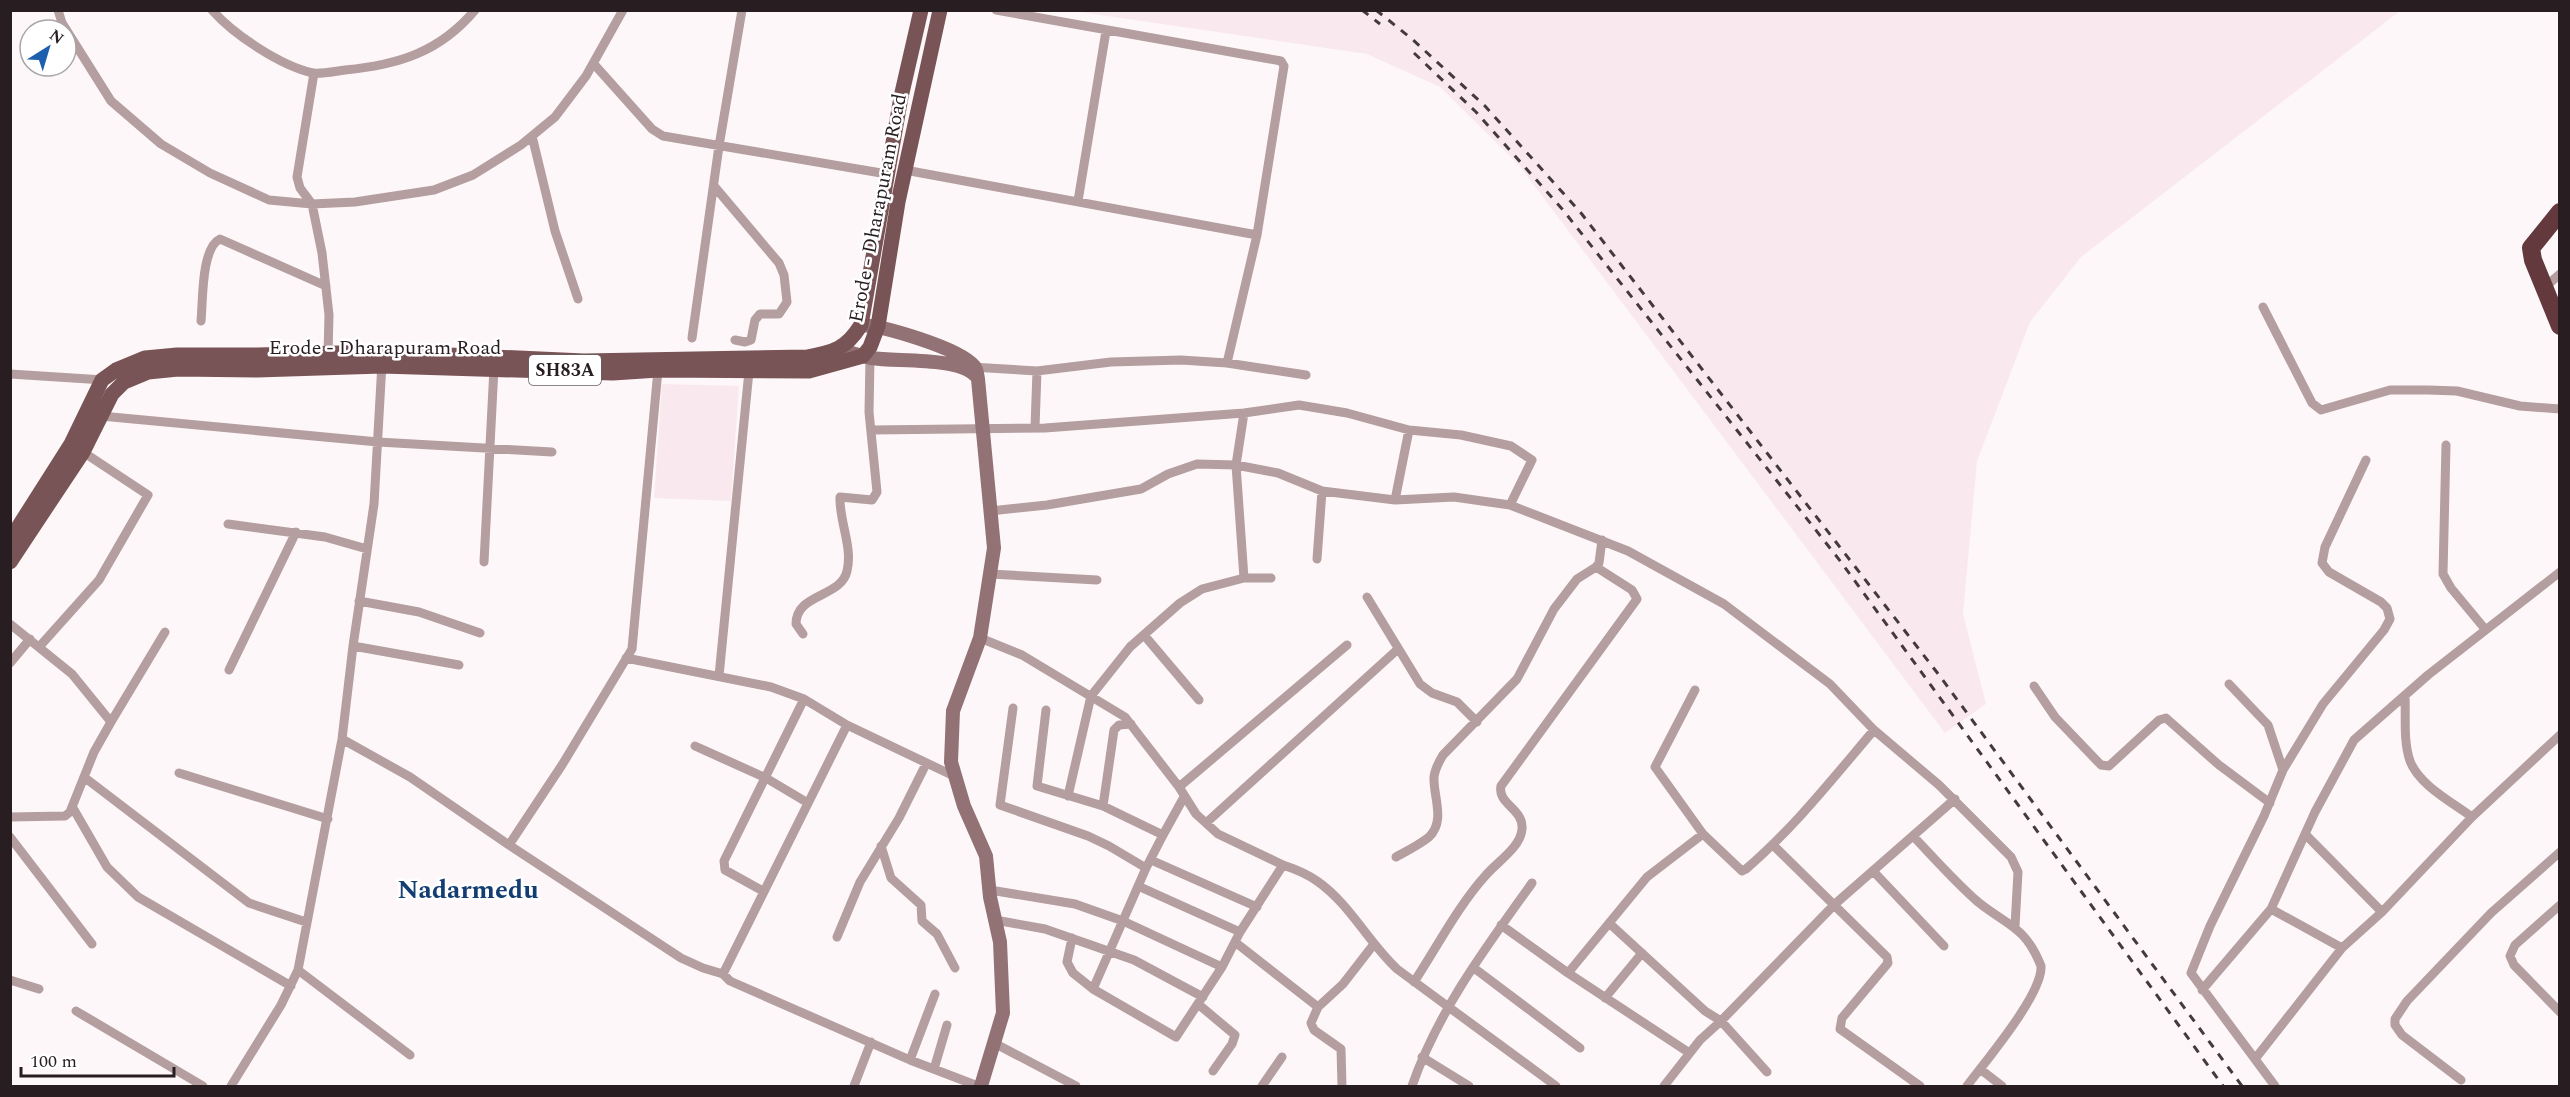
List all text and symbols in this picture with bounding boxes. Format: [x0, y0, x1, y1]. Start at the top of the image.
north arrow [18, 18, 78, 78]
text: N [44, 23, 69, 50]
street label: Erode - Dharapuram Road [841, 91, 915, 325]
street label: Erode - Dharapuram Road [269, 333, 501, 363]
road number: SH83A [529, 355, 601, 385]
district label: Nadarmedu [397, 870, 539, 910]
scale bar [21, 1040, 174, 1078]
text: 100 m [30, 1048, 77, 1075]

